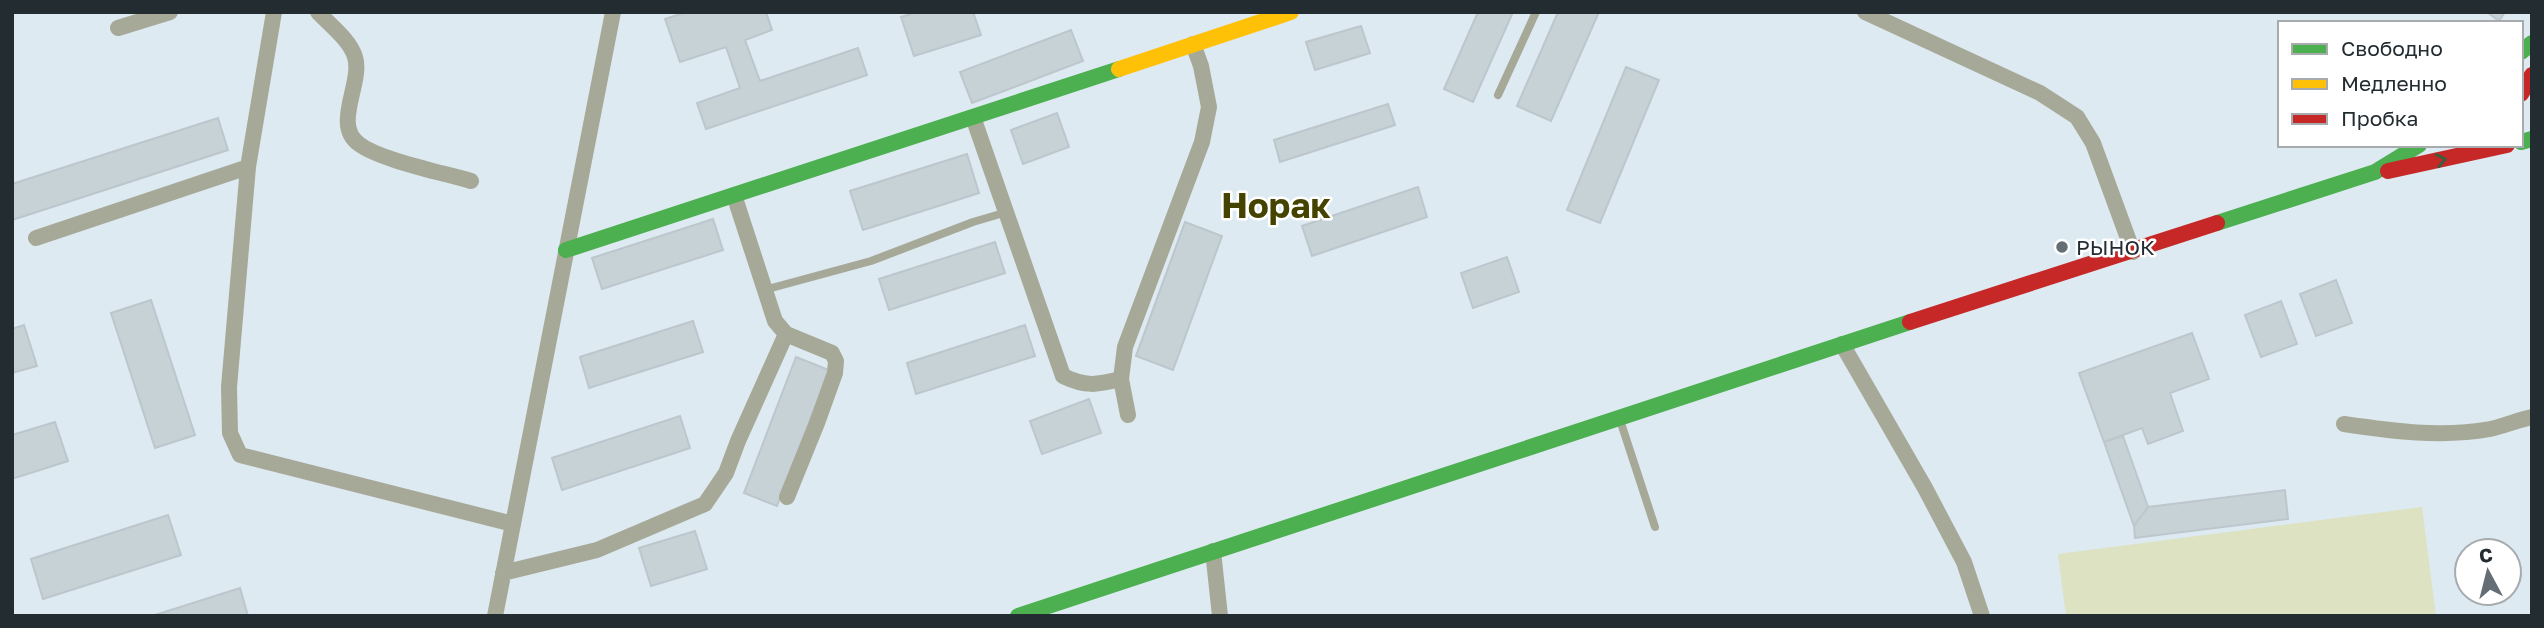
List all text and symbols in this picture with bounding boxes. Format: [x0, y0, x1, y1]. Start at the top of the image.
legend [2278, 21, 2523, 147]
text: Свободно [2341, 35, 2443, 61]
text: Медленно [2341, 70, 2447, 96]
text: Пробка [2341, 105, 2419, 131]
one-way arrow [2435, 154, 2447, 168]
district label: Норак [1221, 184, 1331, 226]
place label: РЫНОК [2076, 234, 2155, 260]
marker: РЫНОК [2054, 239, 2070, 255]
north arrow [2453, 537, 2523, 607]
text: С [2478, 542, 2494, 567]

